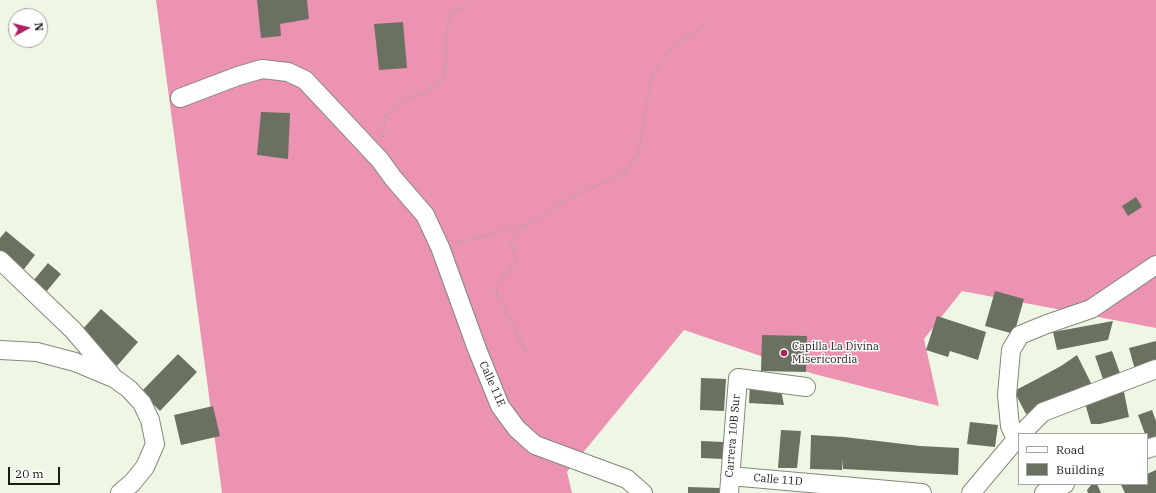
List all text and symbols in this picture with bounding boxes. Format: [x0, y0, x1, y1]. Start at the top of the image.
north arrow [8, 8, 48, 48]
text: N [31, 21, 46, 32]
place label: Capilla La Divina Misericordia [792, 340, 879, 366]
marker: Capilla La Divina Misericordia [779, 348, 789, 358]
street label: Calle 11E [476, 359, 508, 409]
street label: Carrera 10B Sur [723, 394, 743, 478]
legend [1018, 433, 1148, 485]
text: Road [1056, 442, 1085, 457]
scale bar [10, 459, 62, 485]
text: Building [1056, 462, 1104, 477]
text: 20 m [15, 466, 44, 481]
street label: Calle 11D [753, 471, 803, 489]

